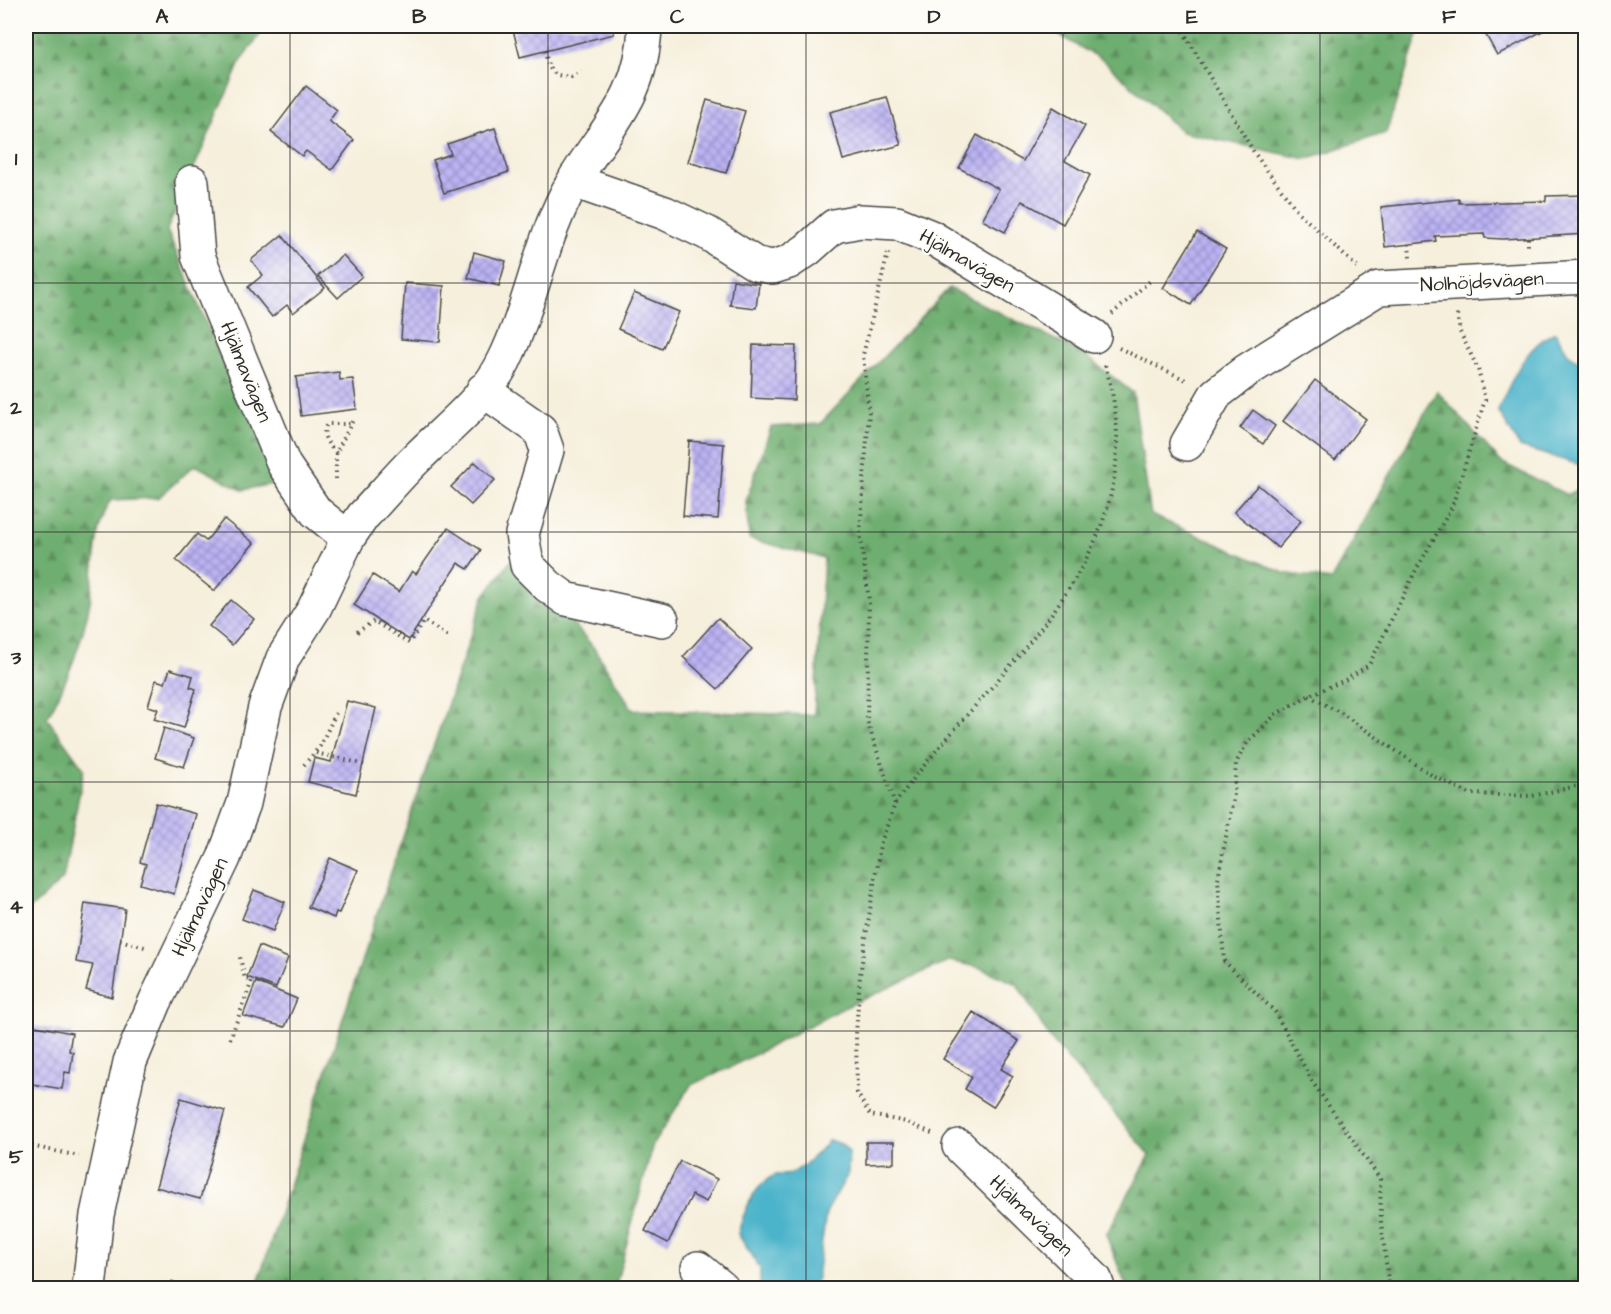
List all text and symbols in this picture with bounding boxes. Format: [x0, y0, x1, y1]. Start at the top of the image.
text: A [156, 3, 169, 31]
text: B [412, 3, 427, 31]
text: C [670, 3, 685, 31]
text: D [928, 3, 941, 31]
text: E [1186, 3, 1198, 31]
text: F [1442, 3, 1457, 31]
text: 1 [15, 145, 18, 173]
street label: Hjälmavägen [913, 222, 1020, 301]
street label: Nolhöjdsvägen [1420, 265, 1545, 300]
street label: Hjälmavägen [212, 317, 279, 427]
text: 2 [9, 394, 22, 422]
text: 3 [10, 644, 22, 672]
street label: Hjälmavägen [165, 853, 236, 962]
text: 4 [9, 893, 23, 921]
text: 5 [9, 1143, 24, 1171]
street label: Hjälmavägen [982, 1169, 1079, 1264]

